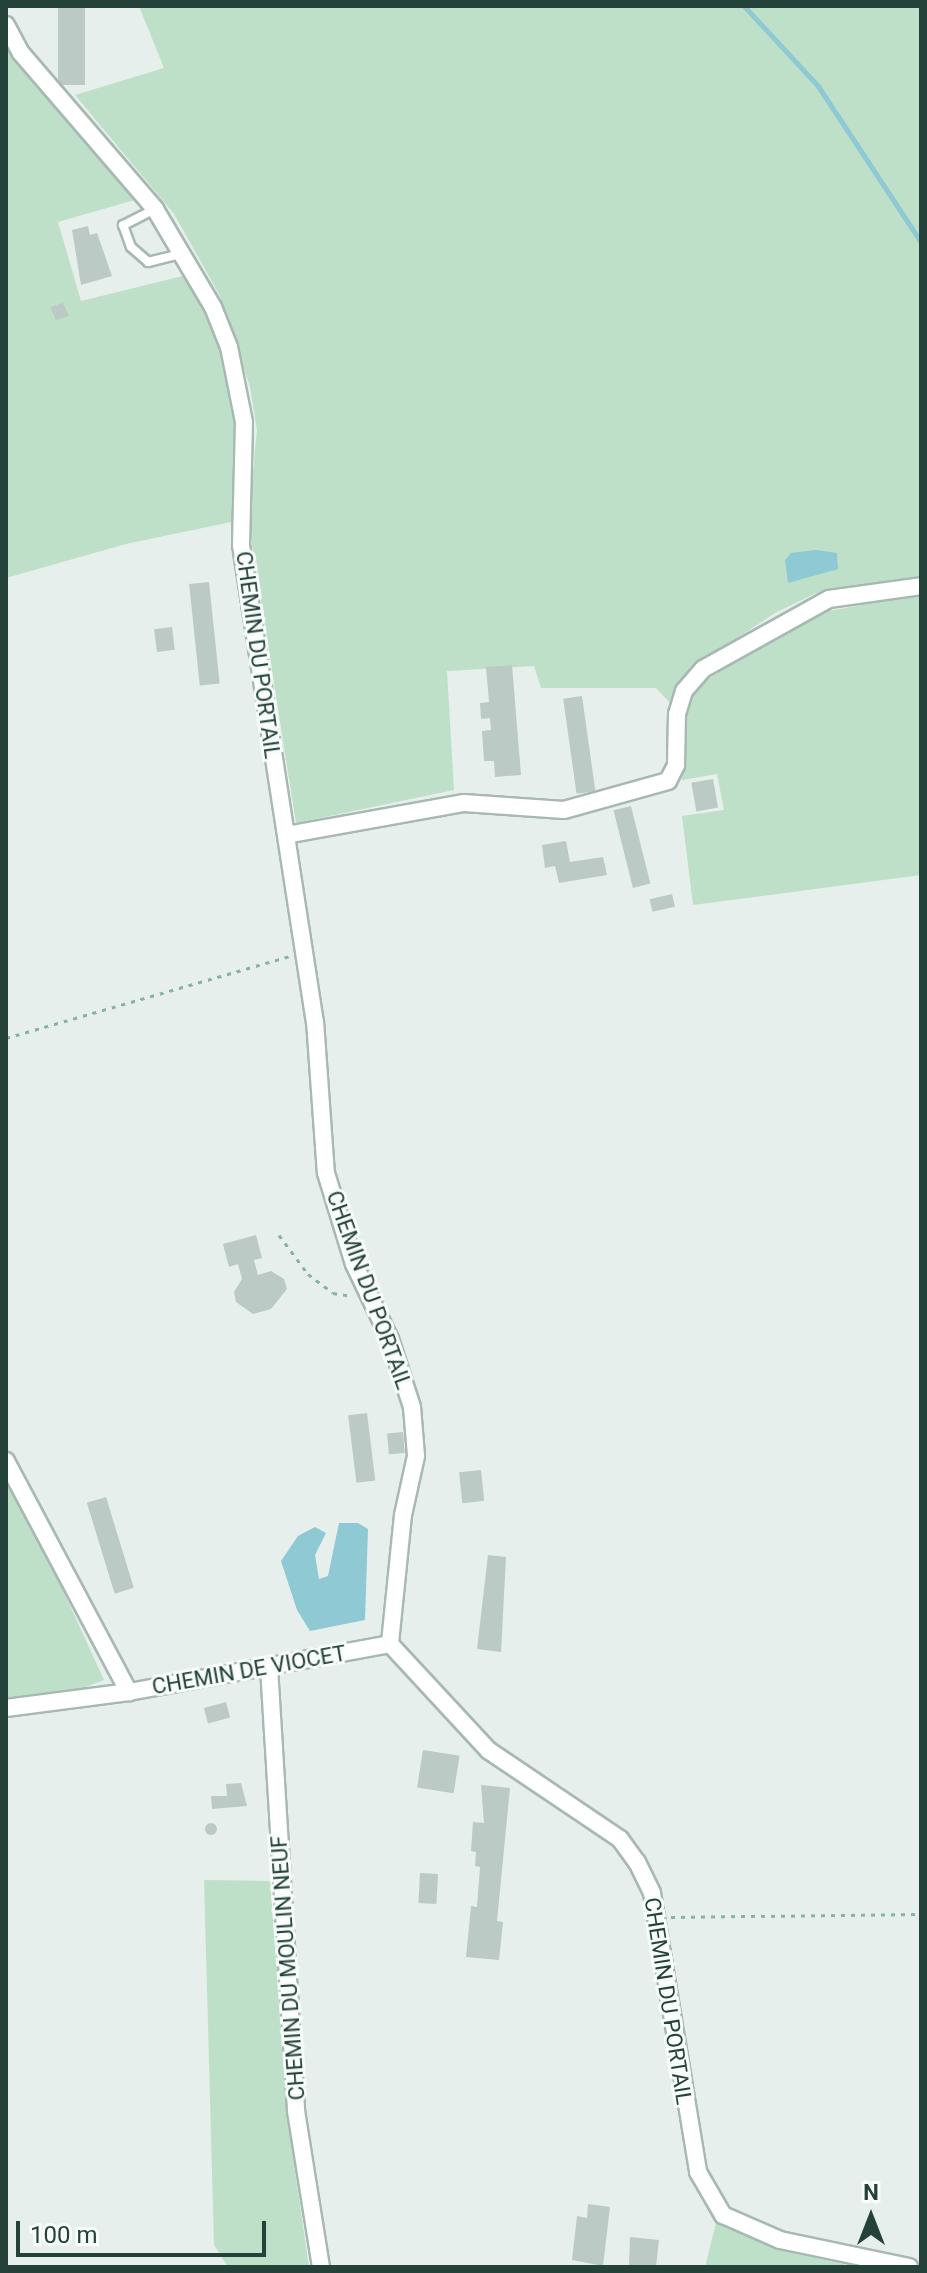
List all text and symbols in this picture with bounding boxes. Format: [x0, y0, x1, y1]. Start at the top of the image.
street label: CHEMIN DU PORTAIL [230, 550, 286, 760]
street label: CHEMIN DU PORTAIL [321, 1187, 417, 1393]
street label: CHEMIN DE VIOCET [150, 1640, 348, 1700]
street label: CHEMIN DU MOULIN NEUF [266, 1835, 310, 2101]
street label: CHEMIN DU PORTAIL [639, 1896, 697, 2106]
north arrow [831, 2177, 911, 2257]
text: N [863, 2180, 879, 2205]
scale bar [20, 2205, 270, 2255]
text: 100 m [30, 2221, 97, 2249]

